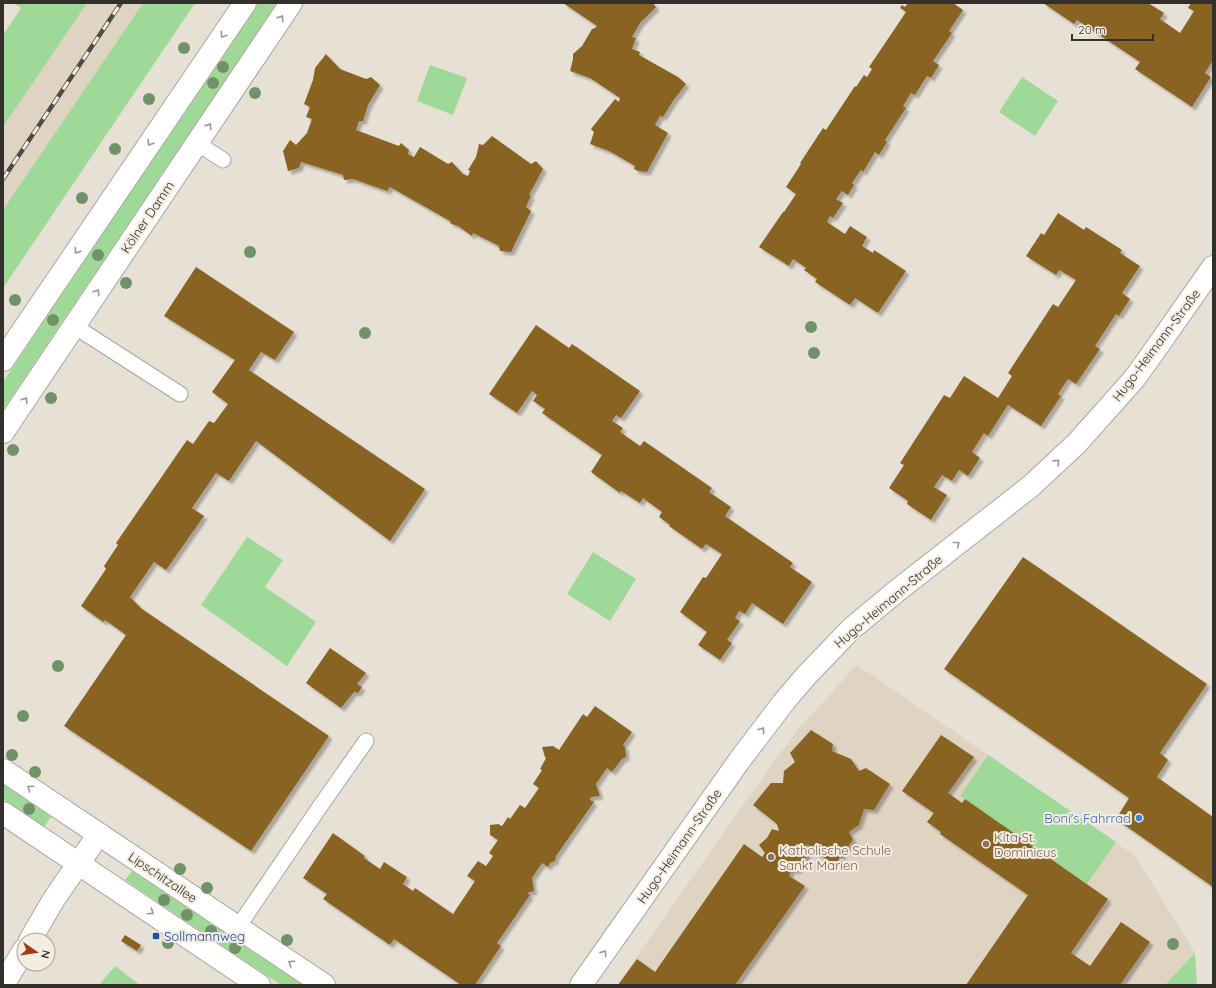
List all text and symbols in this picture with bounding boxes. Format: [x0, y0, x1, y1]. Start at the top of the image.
one-way arrow [277, 15, 284, 22]
scale bar [1072, 16, 1153, 42]
text: 20 m [1078, 22, 1106, 37]
one-way arrow [221, 31, 228, 38]
one-way arrow [204, 123, 211, 130]
one-way arrow [147, 139, 155, 146]
street label: Kölner Damm [117, 178, 177, 256]
one-way arrow [75, 246, 82, 253]
street label: Hugo-Heimann-Straße [1109, 286, 1203, 404]
one-way arrow [92, 289, 99, 296]
one-way arrow [20, 397, 27, 404]
one-way arrow [1052, 460, 1060, 467]
one-way arrow [952, 542, 959, 549]
street label: Hugo-Heimann-Straße [831, 551, 945, 651]
one-way arrow [757, 727, 764, 734]
one-way arrow [28, 786, 35, 793]
street label: Hugo-Heimann-Straße [633, 786, 725, 906]
place label: Boni's Fahrrad [1044, 810, 1131, 826]
marker: Boni's Fahrrad [1134, 813, 1144, 823]
place label: Kita St. Dominicus [994, 829, 1056, 860]
marker: Kita St. Dominicus [981, 839, 991, 849]
place label: Katholische Schule Sankt Marien [779, 842, 891, 873]
street label: Lipschitzallee [126, 848, 200, 906]
marker: Katholische Schule Sankt Marien [766, 852, 776, 862]
one-way arrow [147, 907, 154, 915]
place label: Sollmannweg [164, 928, 245, 944]
marker: Sollmannweg [151, 931, 161, 941]
north arrow [16, 932, 56, 972]
text: N [38, 949, 53, 960]
one-way arrow [599, 950, 607, 957]
one-way arrow [289, 961, 296, 968]

